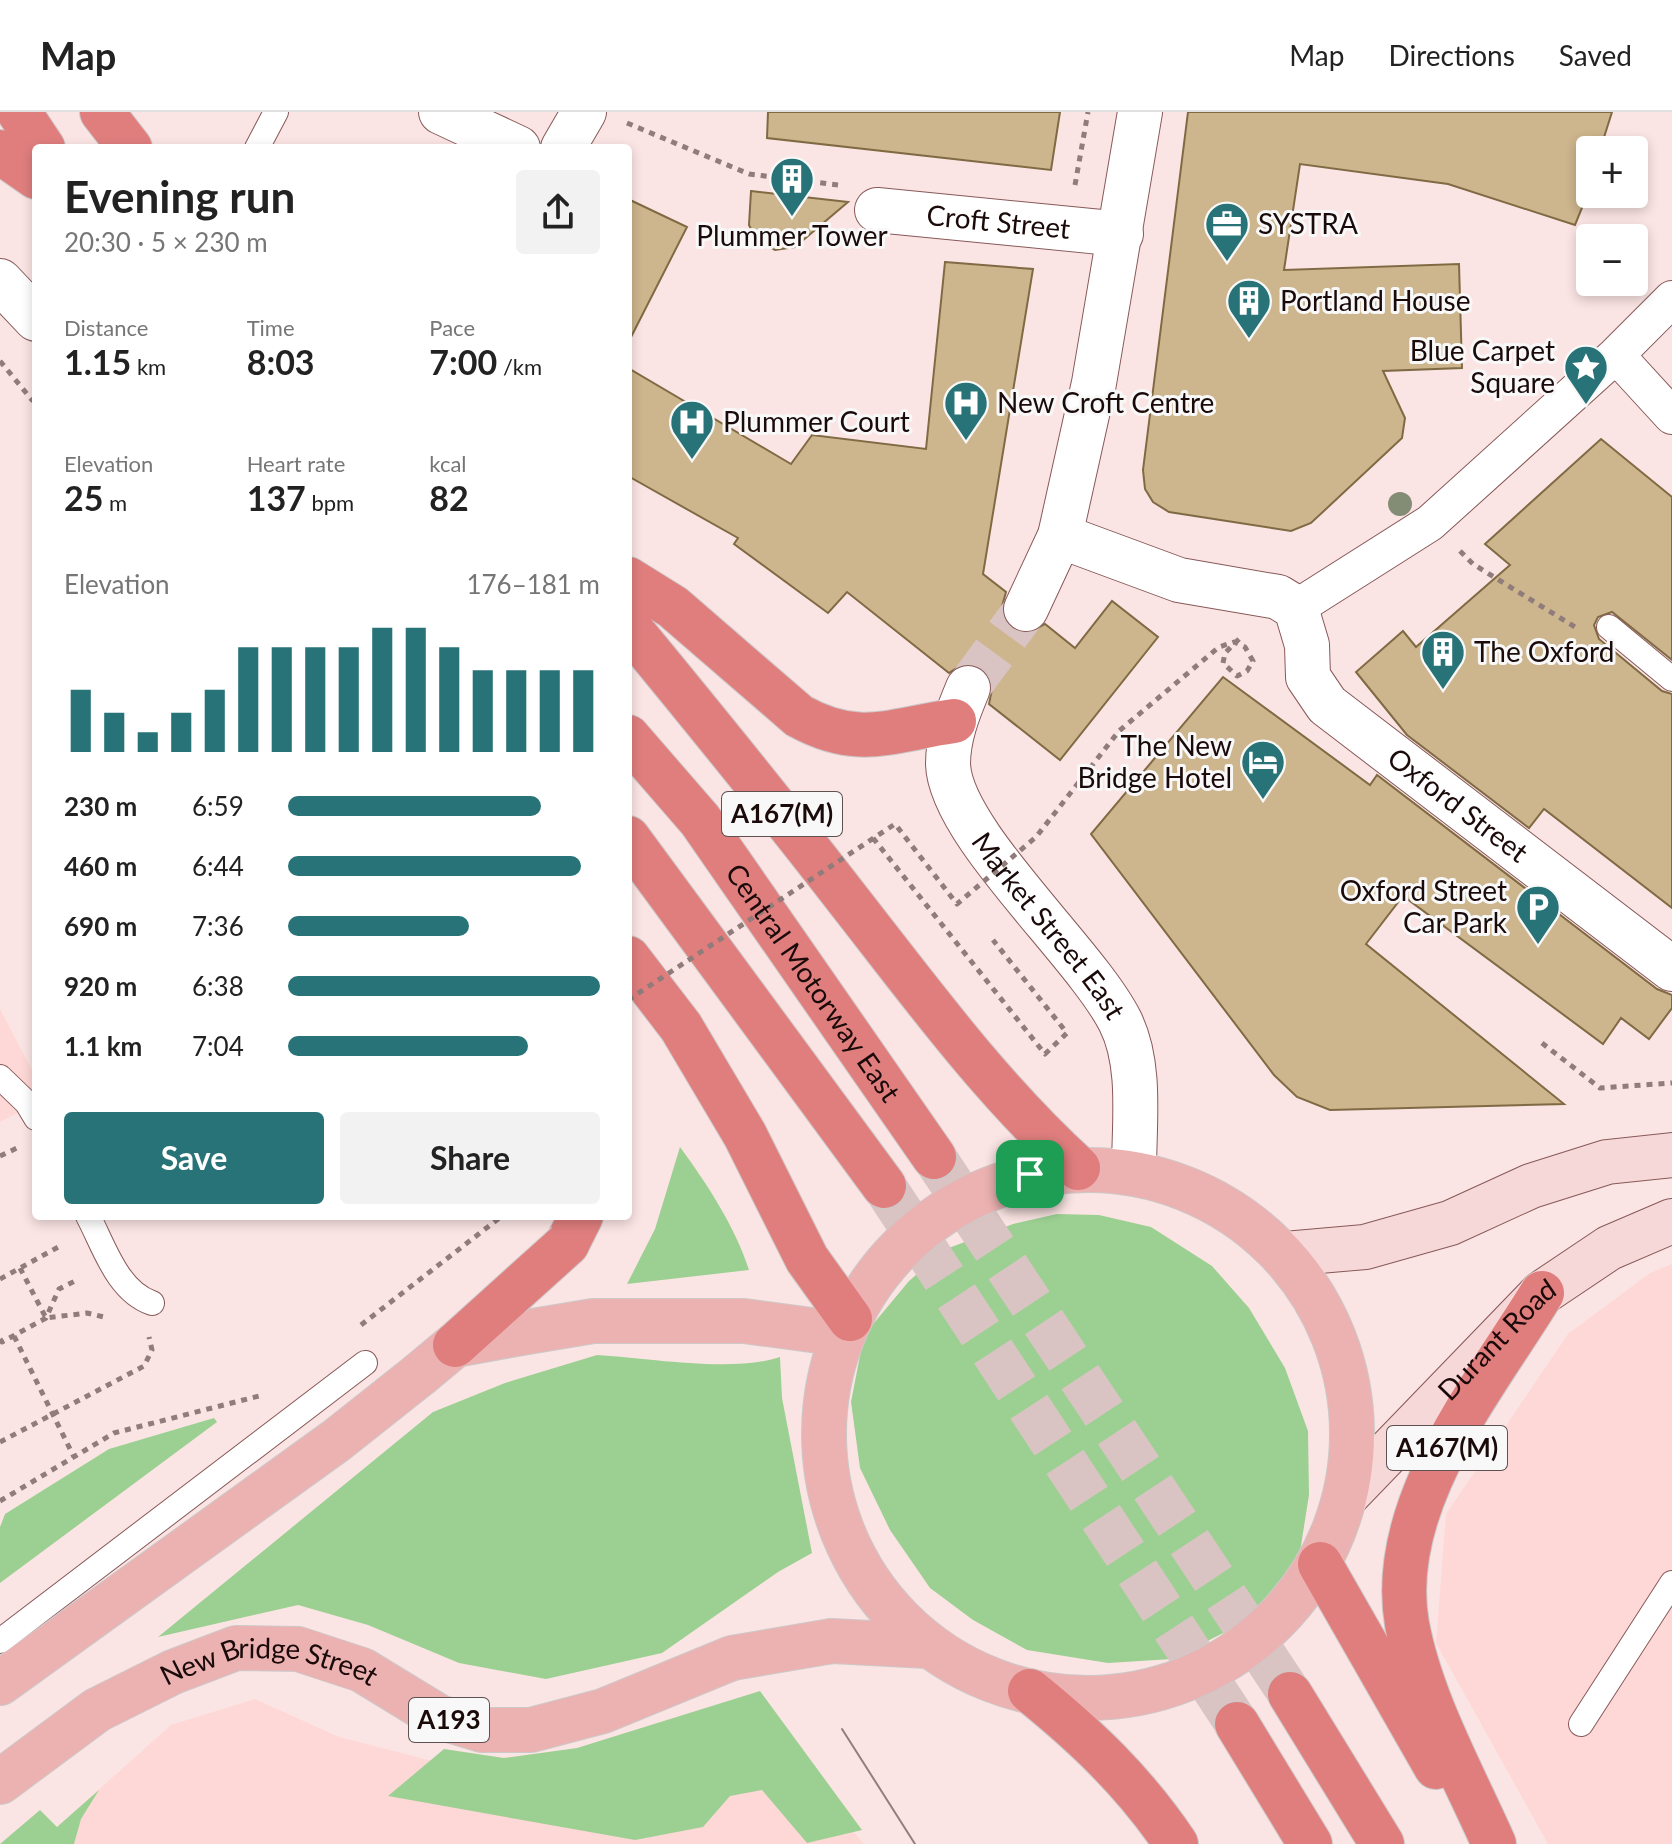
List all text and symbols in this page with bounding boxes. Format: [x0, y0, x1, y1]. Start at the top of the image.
text: Map [40, 32, 116, 78]
text: Map [1289, 38, 1344, 72]
text: Directions [1388, 38, 1515, 72]
text: Saved [1559, 38, 1632, 72]
map controls [1576, 136, 1648, 296]
button: + [1576, 136, 1648, 208]
building icon: Plummer Tower [768, 155, 816, 218]
text: Evening run [64, 170, 295, 222]
button: share [516, 170, 600, 254]
street label: Croft Street [925, 197, 1072, 245]
office icon: SYSTRA [1203, 200, 1251, 263]
place label: SYSTRA [1258, 206, 1358, 240]
place label: Plummer Tower [696, 218, 888, 252]
button: − [1576, 224, 1648, 296]
text: 20:30 · 5 × 230 m [64, 226, 268, 258]
building icon: Portland House [1225, 277, 1273, 340]
place label: Portland House [1280, 283, 1471, 317]
text: Distance [64, 314, 148, 341]
text: Time [247, 314, 295, 341]
text: Pace [429, 314, 475, 341]
place label: Blue Carpet Square [1410, 333, 1555, 399]
text: 1.15 [64, 341, 131, 382]
text: 8:03 [247, 341, 315, 382]
text: 7:00 [429, 341, 497, 382]
place icon: Blue Carpet Square [1562, 343, 1610, 406]
text: km [131, 353, 166, 380]
text: /km [497, 353, 542, 380]
hospital icon: New Croft Centre [942, 379, 990, 442]
place label: New Croft Centre [997, 385, 1214, 419]
hospital icon: Plummer Court [668, 398, 716, 461]
place label: Plummer Court [723, 404, 910, 438]
text: Elevation [64, 450, 153, 477]
text: Heart rate [247, 450, 345, 477]
text: kcal [429, 450, 467, 477]
text: 25 [64, 477, 103, 518]
text: 137 [247, 477, 306, 518]
text: 82 [429, 477, 469, 518]
text: m [103, 489, 127, 516]
text: bpm [306, 489, 354, 516]
text: Elevation [64, 568, 170, 600]
text: 176–181 m [466, 568, 600, 600]
building icon: The Oxford [1419, 628, 1467, 691]
place label: The Oxford [1474, 634, 1614, 668]
place label: The New Bridge Hotel [1077, 728, 1232, 794]
hotel icon: The New Bridge Hotel [1239, 738, 1287, 801]
street label: Oxford Street [1381, 740, 1535, 869]
text: 230 m [64, 790, 137, 822]
text: 6:59 [192, 790, 244, 822]
road number: A167(M) [722, 792, 842, 836]
street label: Market Street East [965, 825, 1133, 1025]
text: 460 m [64, 850, 137, 882]
text: 6:44 [192, 850, 244, 882]
street label: Central Motorway East [719, 857, 908, 1108]
place label: Oxford Street Car Park [1340, 873, 1508, 939]
parking icon: Oxford Street Car Park [1514, 883, 1562, 946]
text: 690 m [64, 910, 137, 942]
text: 7:36 [192, 910, 244, 942]
text: 920 m [64, 970, 137, 1002]
text: 6:38 [192, 970, 244, 1002]
text: 1.1 km [64, 1030, 142, 1062]
text: 7:04 [192, 1030, 244, 1062]
button: Save [64, 1112, 324, 1204]
button: Share [340, 1112, 600, 1204]
pin [996, 1140, 1064, 1208]
icon: arrive [1008, 1152, 1052, 1196]
street label: Durant Road [1430, 1271, 1562, 1407]
road number: A167(M) [1387, 1426, 1507, 1470]
text: New Bridge Street [154, 1630, 385, 1692]
street label: New Bridge Street [156, 1666, 382, 1704]
road number: A193 [409, 1698, 489, 1742]

